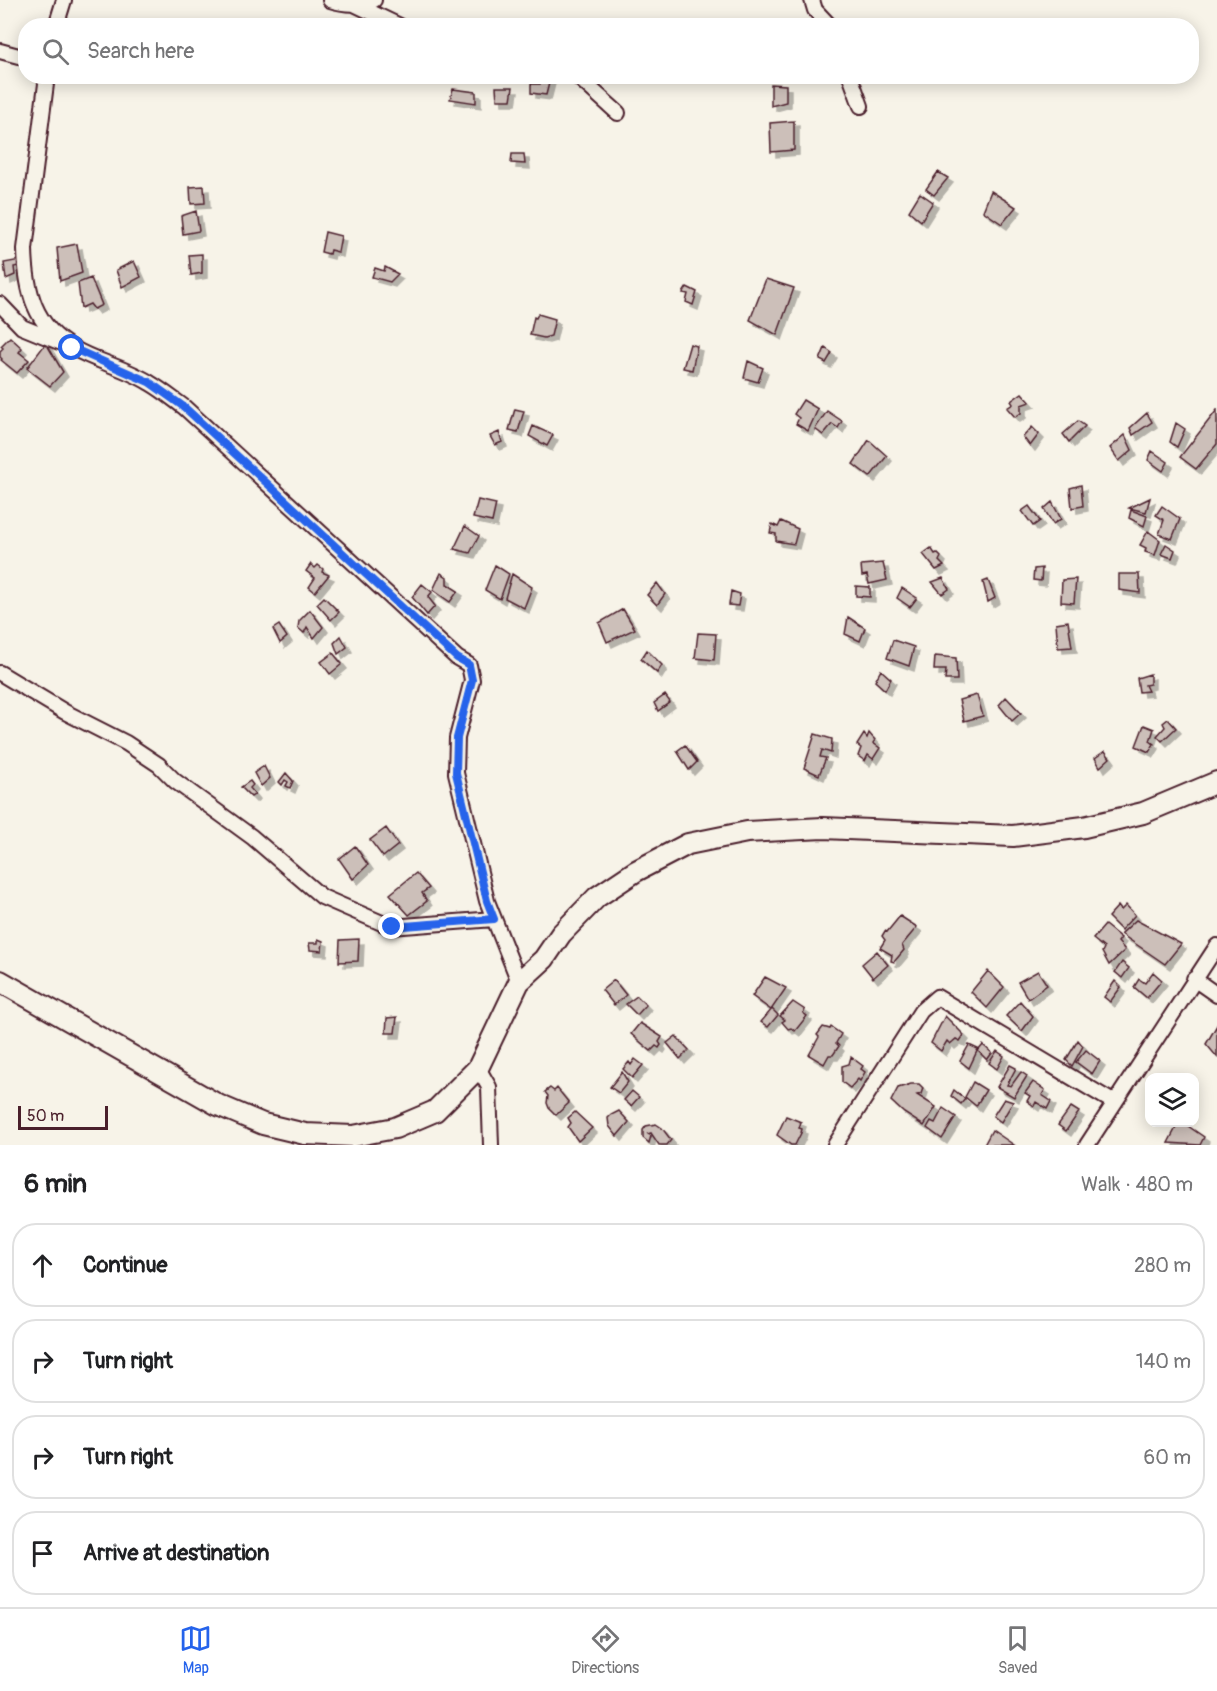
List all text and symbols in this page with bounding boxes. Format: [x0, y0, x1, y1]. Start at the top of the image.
search box [18, 18, 1199, 84]
icon: search [39, 35, 72, 68]
text: Search here [87, 37, 194, 65]
route start [58, 334, 84, 360]
route end [378, 913, 404, 939]
map controls [1145, 1073, 1199, 1127]
button: layers [1145, 1073, 1199, 1127]
scale bar [18, 1103, 108, 1130]
text: 50 m [27, 1106, 64, 1126]
text: 6 min [24, 1168, 87, 1200]
text: Walk · 480 m [1081, 1172, 1193, 1197]
icon: ahead [26, 1249, 59, 1282]
text: Continue [83, 1251, 167, 1279]
text: 280 m [1134, 1253, 1191, 1278]
icon: right [26, 1345, 59, 1378]
text: Turn right [83, 1347, 173, 1375]
text: 140 m [1136, 1349, 1191, 1374]
icon: right [26, 1441, 59, 1474]
text: Turn right [83, 1443, 173, 1471]
text: 60 m [1144, 1445, 1191, 1470]
icon: arrive [26, 1537, 59, 1570]
text: Arrive at destination [83, 1539, 269, 1567]
tab: Map [179, 1622, 212, 1678]
tab: Directions [571, 1622, 639, 1678]
tab: Saved [998, 1622, 1038, 1678]

